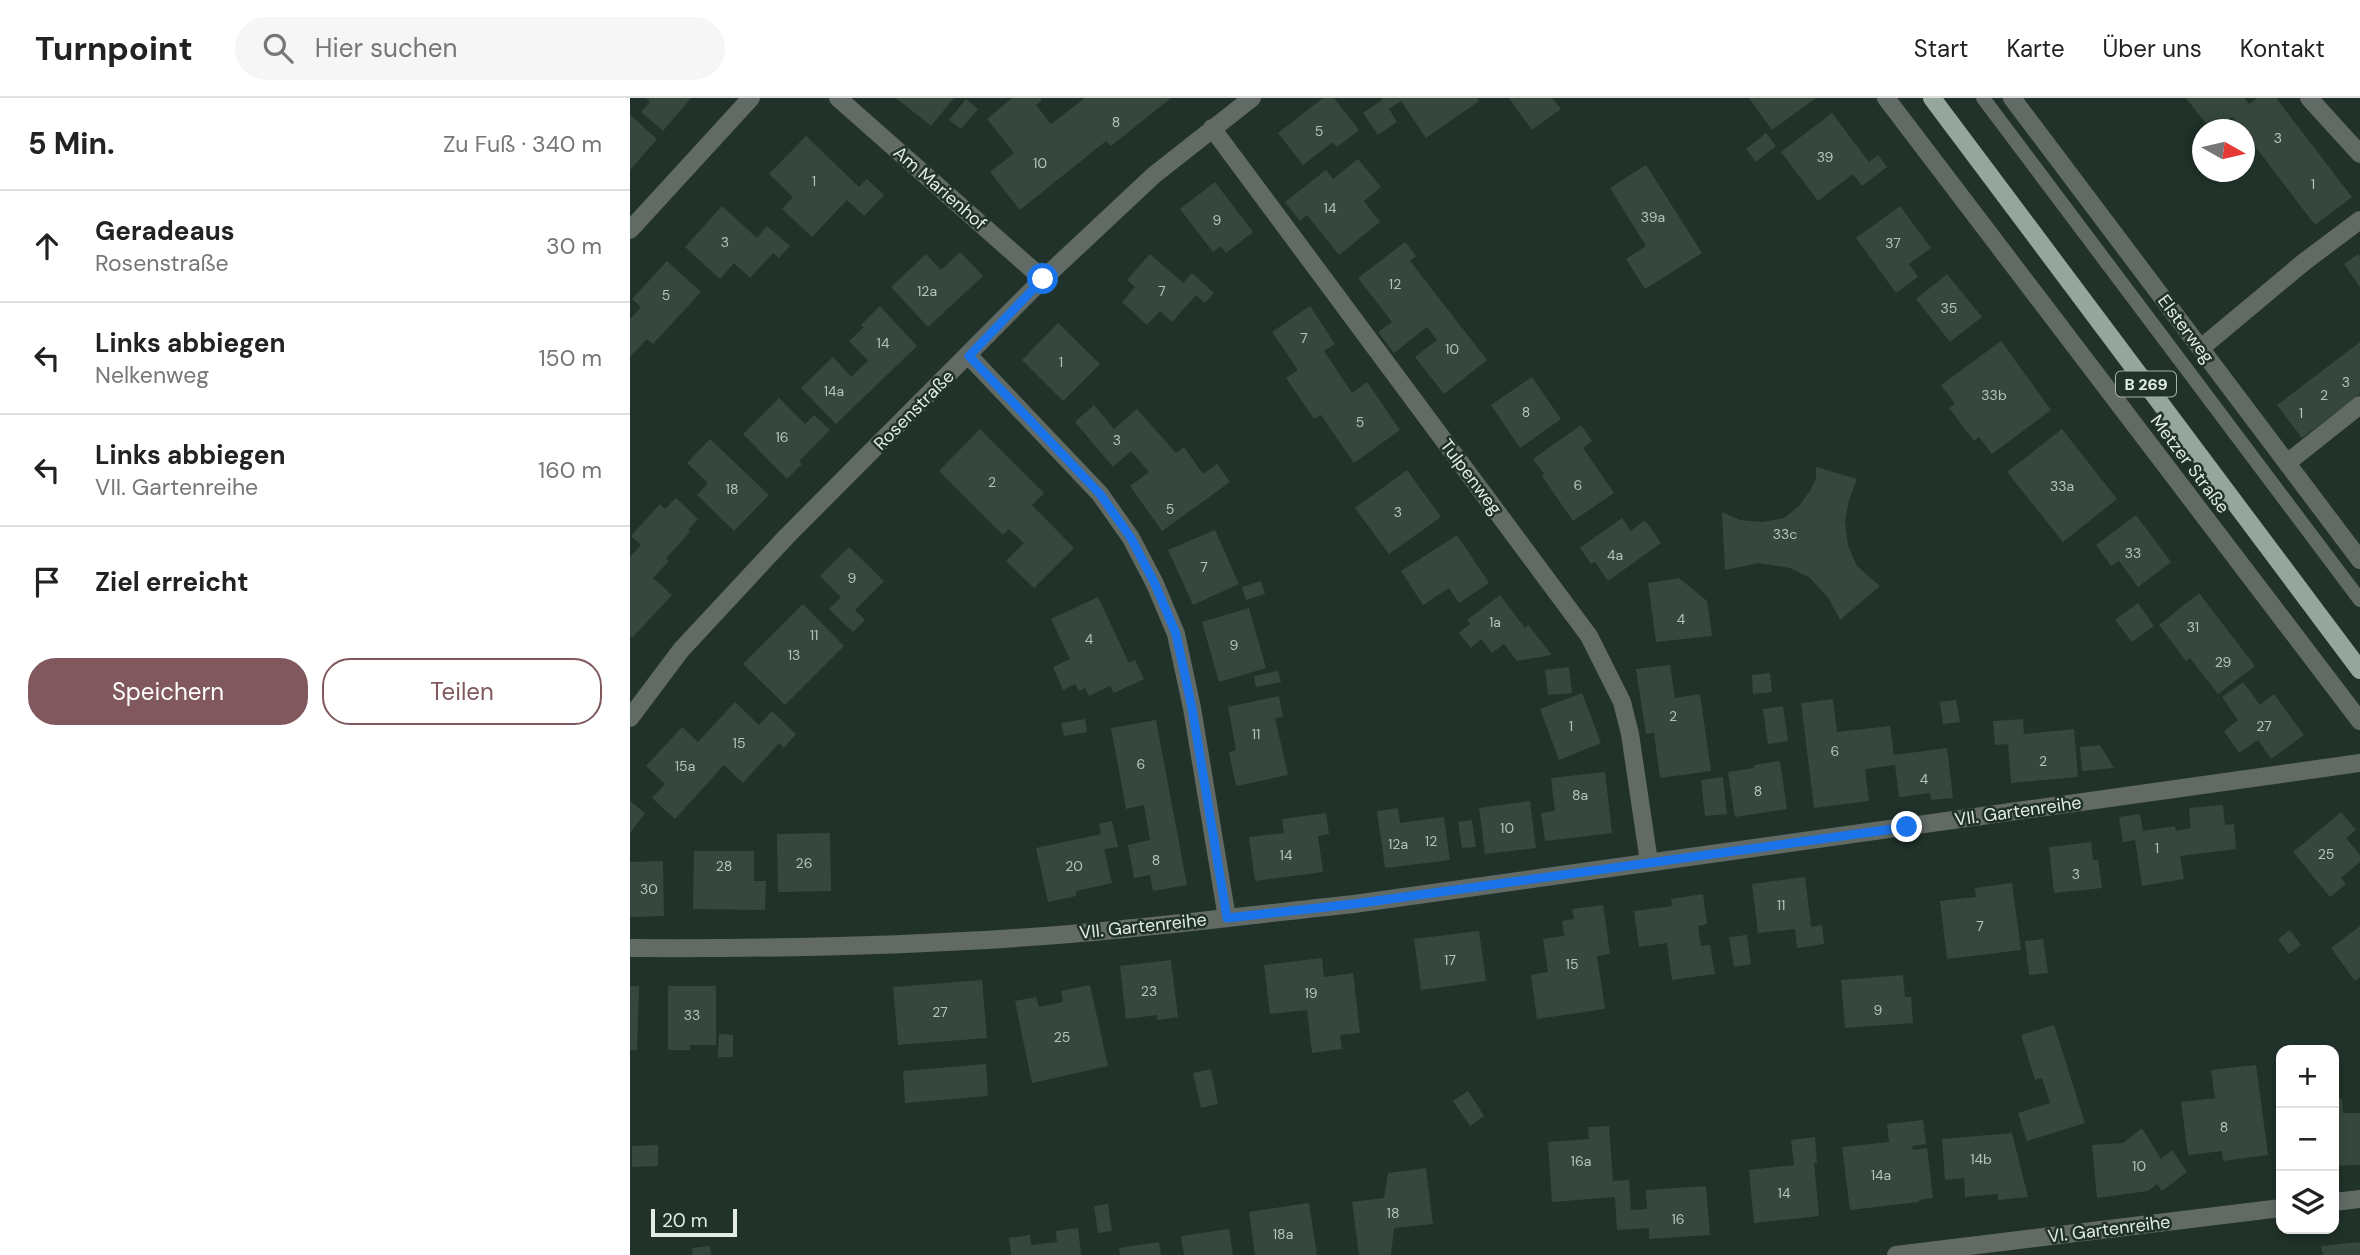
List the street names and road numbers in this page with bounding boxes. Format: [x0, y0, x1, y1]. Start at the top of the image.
street label: Am Marienhof [888, 141, 992, 235]
street label: Elsterweg [2152, 290, 2220, 368]
street label: Rosenstraße [869, 365, 959, 455]
road number: B 269 [2116, 372, 2176, 396]
street label: Metzer Straße [2145, 410, 2235, 518]
street label: Tulpenweg [1435, 434, 1507, 520]
street label: VII. Gartenreihe [1953, 790, 2083, 832]
street label: VII. Gartenreihe [1078, 907, 1208, 945]
street label: VI. Gartenreihe [2046, 1210, 2172, 1248]

